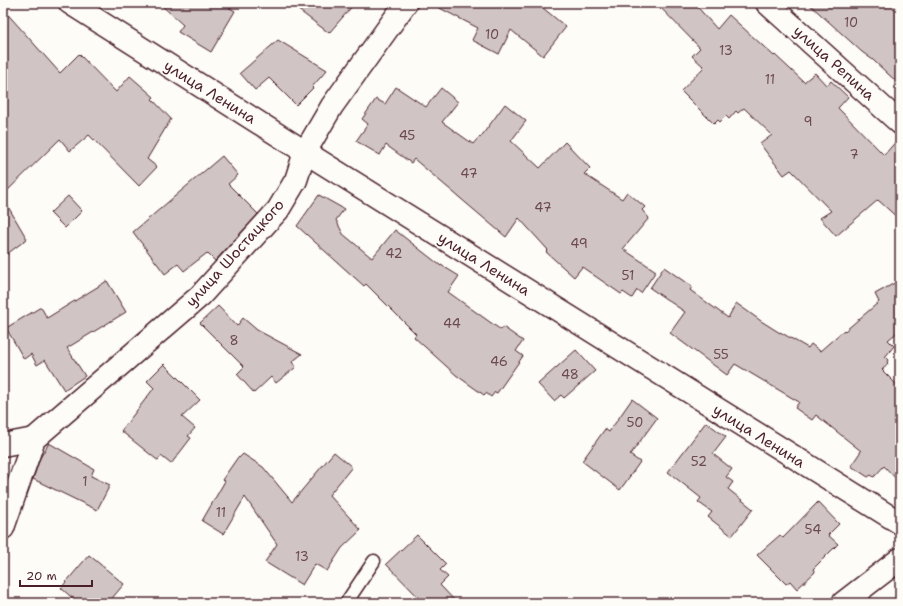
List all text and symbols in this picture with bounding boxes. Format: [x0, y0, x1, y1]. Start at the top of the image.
house number: 10 [844, 14, 858, 31]
street label: улица Репина [789, 21, 880, 105]
house number: 10 [485, 26, 499, 43]
house number: 13 [719, 42, 733, 59]
street label: улица Ленина [160, 56, 261, 129]
house number: 11 [765, 71, 775, 88]
house number: 9 [803, 113, 813, 130]
house number: 45 [399, 127, 415, 144]
house number: 7 [849, 146, 859, 163]
house number: 47 [460, 165, 478, 182]
street label: улица Шостацкого [181, 195, 289, 311]
house number: 47 [534, 199, 552, 216]
street label: улица Ленина [434, 228, 535, 301]
house number: 49 [570, 235, 588, 252]
house number: 42 [385, 245, 403, 262]
house number: 51 [622, 267, 634, 284]
house number: 44 [443, 315, 461, 332]
house number: 8 [229, 332, 239, 349]
house number: 55 [713, 346, 729, 363]
house number: 46 [490, 353, 508, 370]
house number: 48 [561, 366, 579, 383]
street label: улица Ленина [709, 400, 810, 473]
house number: 50 [627, 414, 643, 431]
house number: 52 [691, 453, 707, 470]
house number: 1 [82, 473, 88, 490]
house number: 11 [216, 504, 226, 521]
house number: 54 [805, 521, 821, 538]
house number: 13 [295, 548, 309, 565]
scale bar [20, 562, 92, 588]
text: 20 m [26, 568, 57, 584]

